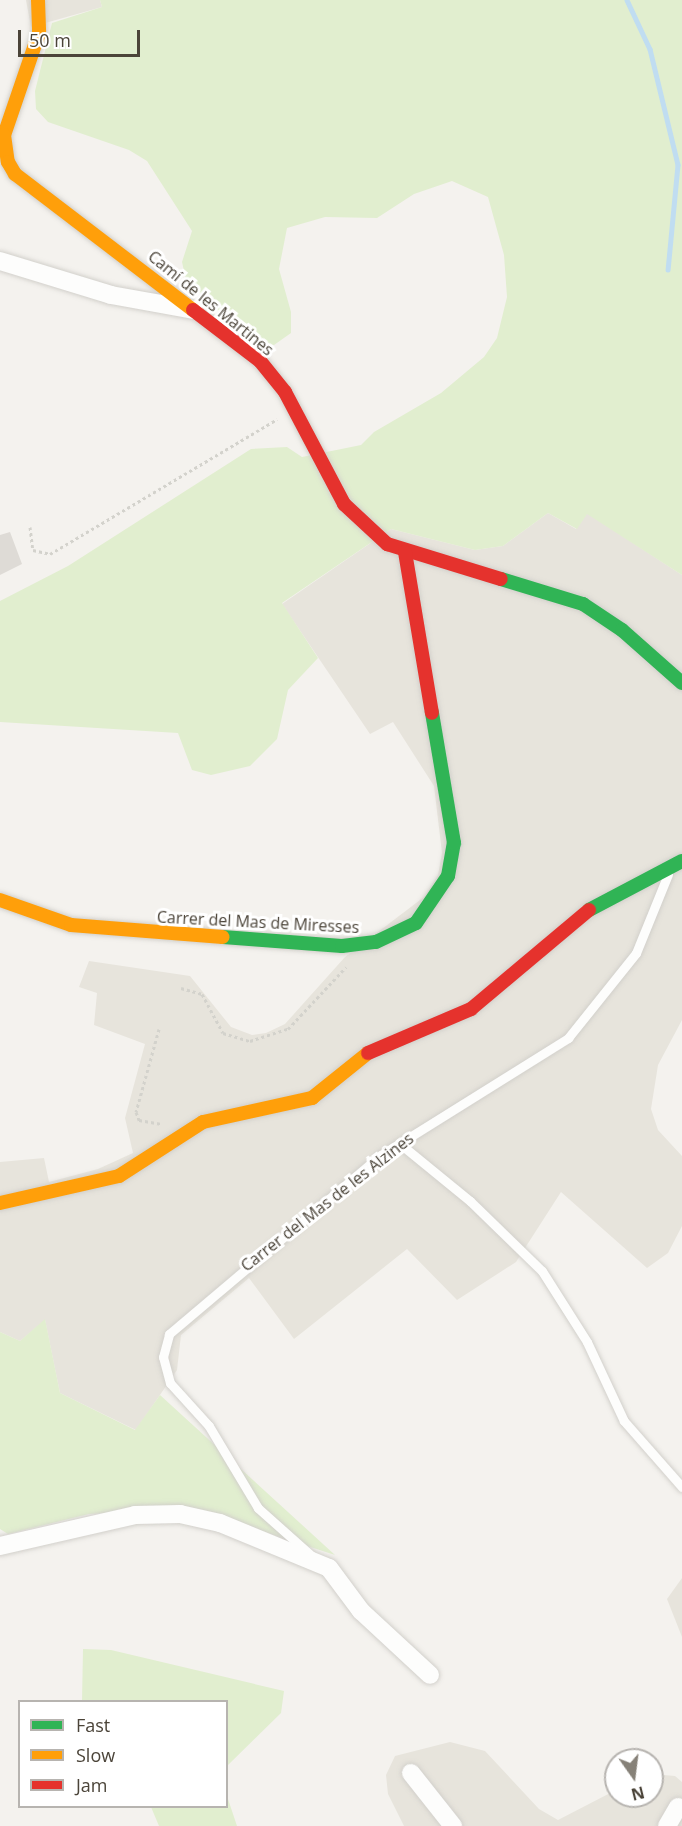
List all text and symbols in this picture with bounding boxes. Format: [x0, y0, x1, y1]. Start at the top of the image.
scale bar [21, 18, 142, 56]
text: 50 m [29, 28, 71, 52]
street label: Camí de les Martines [144, 247, 278, 359]
street label: Carrer del Mas de Miresses [156, 907, 360, 937]
street label: Carrer del Mas de les Alzines [237, 1129, 417, 1275]
legend [18, 1700, 228, 1808]
text: Fast [76, 1713, 110, 1737]
text: Slow [76, 1743, 115, 1767]
north arrow [604, 1748, 664, 1808]
text: Jam [76, 1773, 108, 1797]
text: N [629, 1781, 647, 1806]

